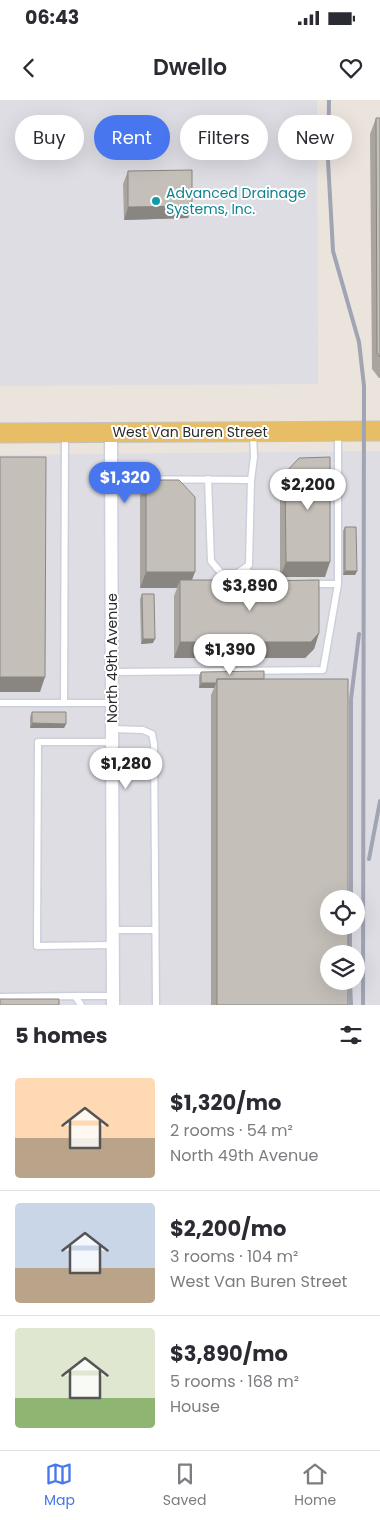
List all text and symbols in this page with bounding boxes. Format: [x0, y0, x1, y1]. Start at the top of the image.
text: 06:43 [25, 4, 79, 31]
text: Dwello [153, 52, 227, 83]
icon: back [15, 54, 43, 82]
icon: heart [337, 54, 365, 82]
chip: Buy [15, 115, 84, 160]
chip: Rent [94, 115, 170, 160]
chip: Filters [180, 115, 268, 160]
chip: New [278, 115, 352, 160]
place label: Advanced Drainage Systems, Inc. [166, 183, 306, 219]
marker: Advanced Drainage Systems, Inc. [150, 195, 162, 207]
street label: West Van Buren Street [112, 422, 268, 442]
pin: $1,320 [84, 462, 166, 504]
text: $1,320 [100, 466, 150, 489]
pin: $2,200 [267, 468, 349, 511]
text: $2,200 [281, 473, 335, 496]
pin: $3,890 [209, 570, 291, 612]
text: $3,890 [222, 574, 278, 597]
street label: North 49th Avenue [102, 593, 122, 723]
pin: $1,390 [189, 634, 271, 676]
text: $1,390 [204, 638, 256, 661]
pin: $1,280 [85, 748, 167, 790]
text: $1,280 [100, 752, 152, 775]
map controls [320, 890, 365, 990]
button: locate [320, 890, 365, 935]
button: layers [320, 945, 365, 990]
text: 5 homes [15, 1021, 108, 1050]
icon: filters [337, 1021, 365, 1049]
text: $1,320/mo [170, 1088, 281, 1117]
icon: home [55, 1098, 115, 1158]
text: 2 rooms · 54 m² [170, 1119, 293, 1142]
text: North 49th Avenue [170, 1144, 318, 1167]
text: $2,200/mo [170, 1214, 286, 1243]
icon: home [55, 1223, 115, 1283]
text: 3 rooms · 104 m² [170, 1245, 298, 1268]
text: West Van Buren Street [170, 1270, 347, 1293]
text: $3,890/mo [170, 1339, 288, 1368]
icon: home [55, 1348, 115, 1408]
text: 5 rooms · 168 m² [170, 1370, 299, 1393]
text: House [170, 1395, 220, 1418]
tab: Map [44, 1460, 75, 1511]
tab: Saved [163, 1460, 206, 1511]
tab: Home [294, 1460, 336, 1511]

